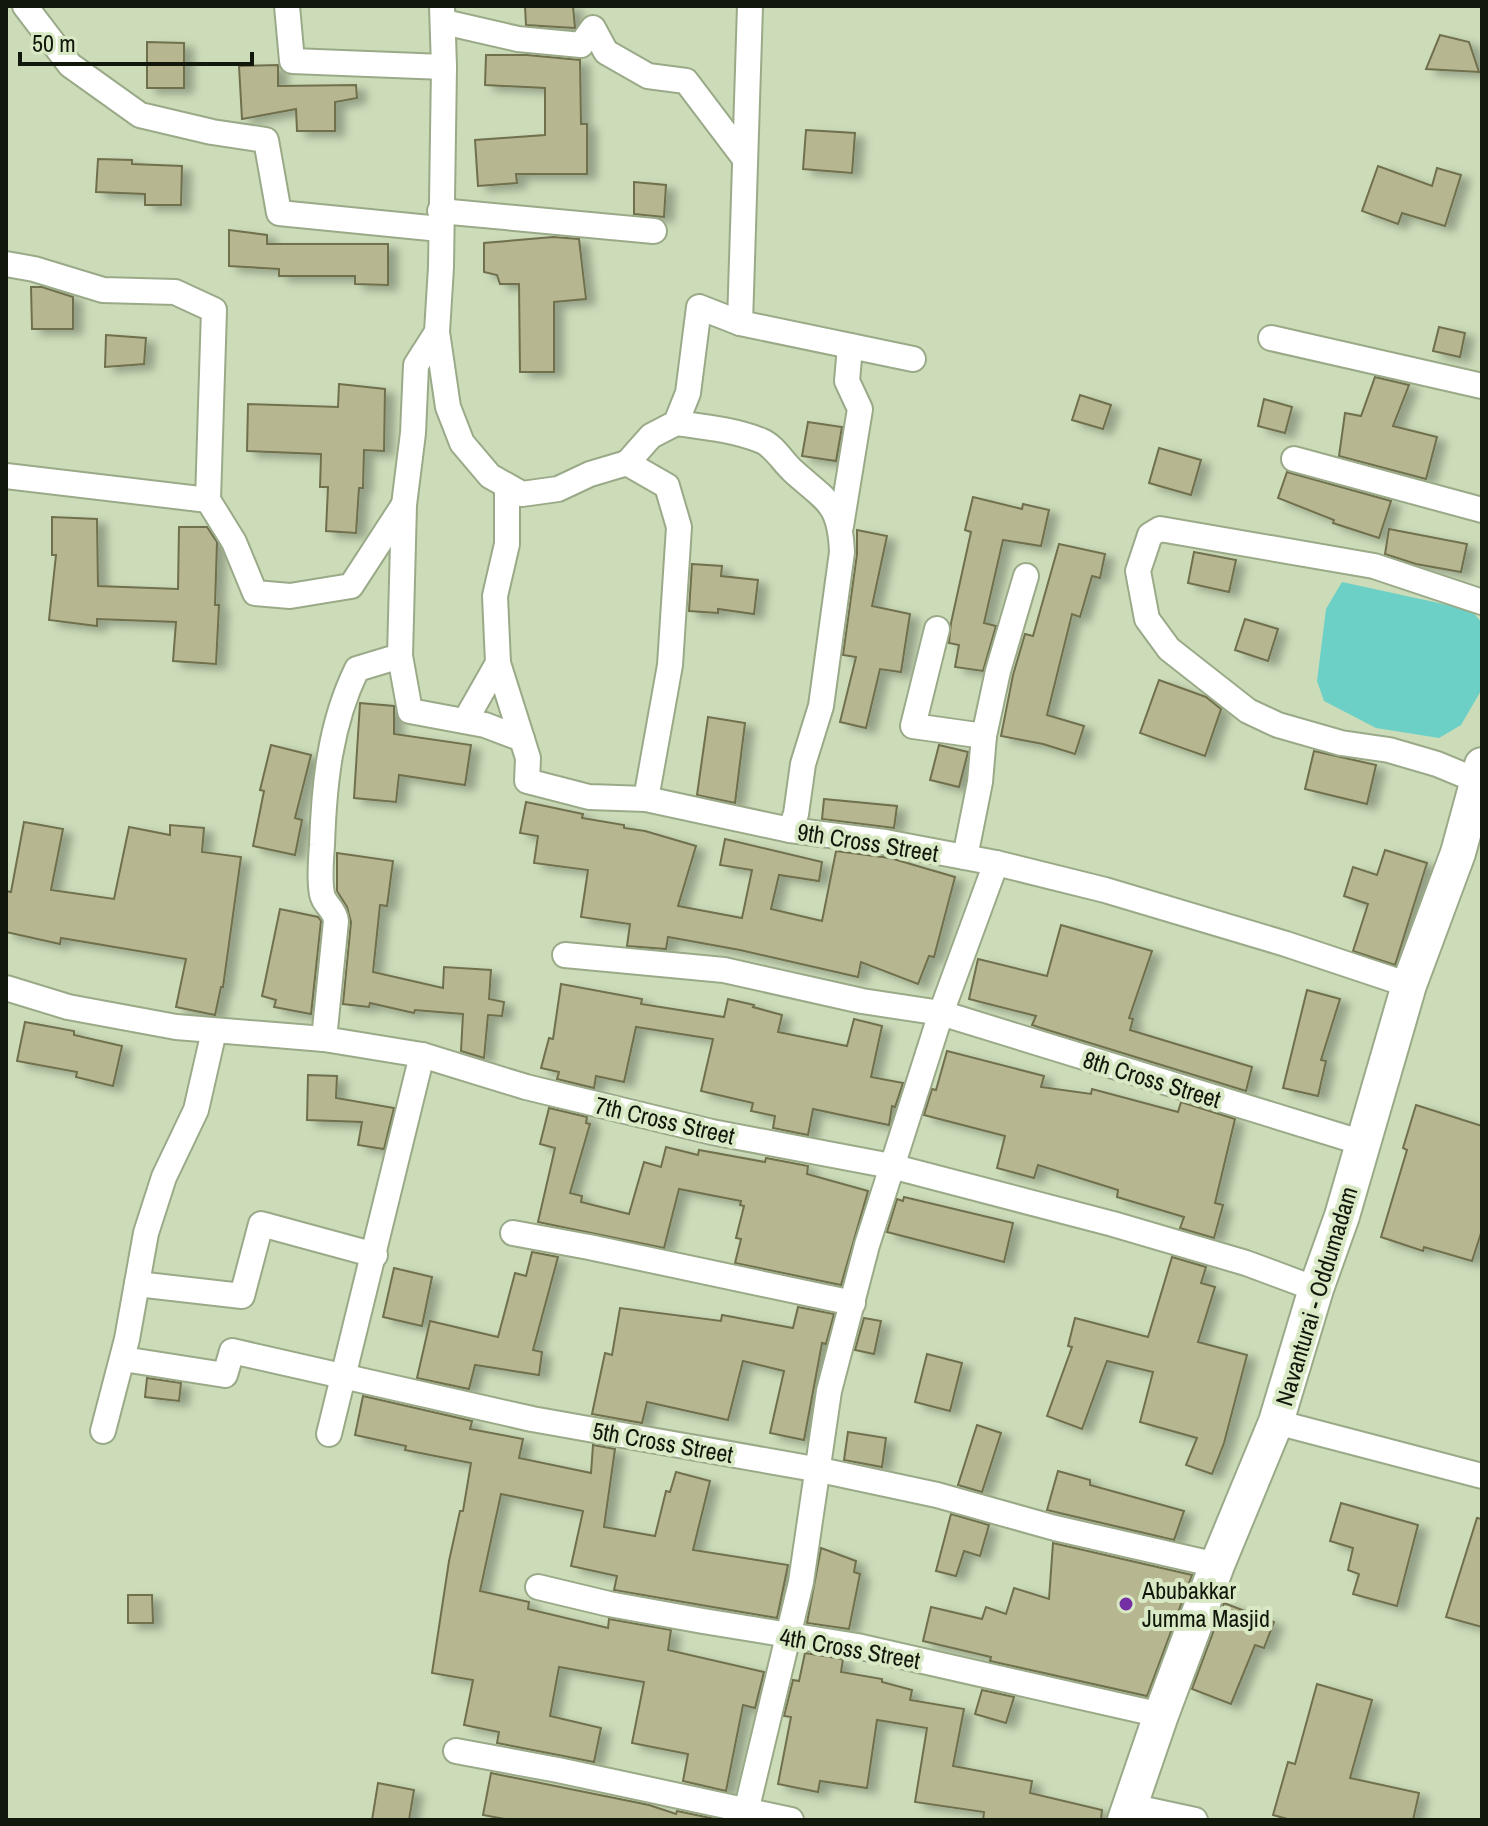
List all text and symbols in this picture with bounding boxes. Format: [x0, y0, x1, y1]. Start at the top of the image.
scale bar [20, 16, 252, 66]
text: 50 m [32, 27, 76, 59]
street label: 9th Cross Street [795, 815, 941, 869]
street label: 8th Cross Street [1079, 1043, 1225, 1115]
street label: 7th Cross Street [592, 1088, 738, 1152]
street label: Navanturai - Oddumadam [1267, 1183, 1365, 1409]
street label: 5th Cross Street [590, 1414, 736, 1470]
place label: Abubakkar Jumma Masjid [1141, 1574, 1270, 1634]
marker: Abubakkar Jumma Masjid [1117, 1595, 1135, 1613]
street label: 4th Cross Street [777, 1620, 923, 1676]

